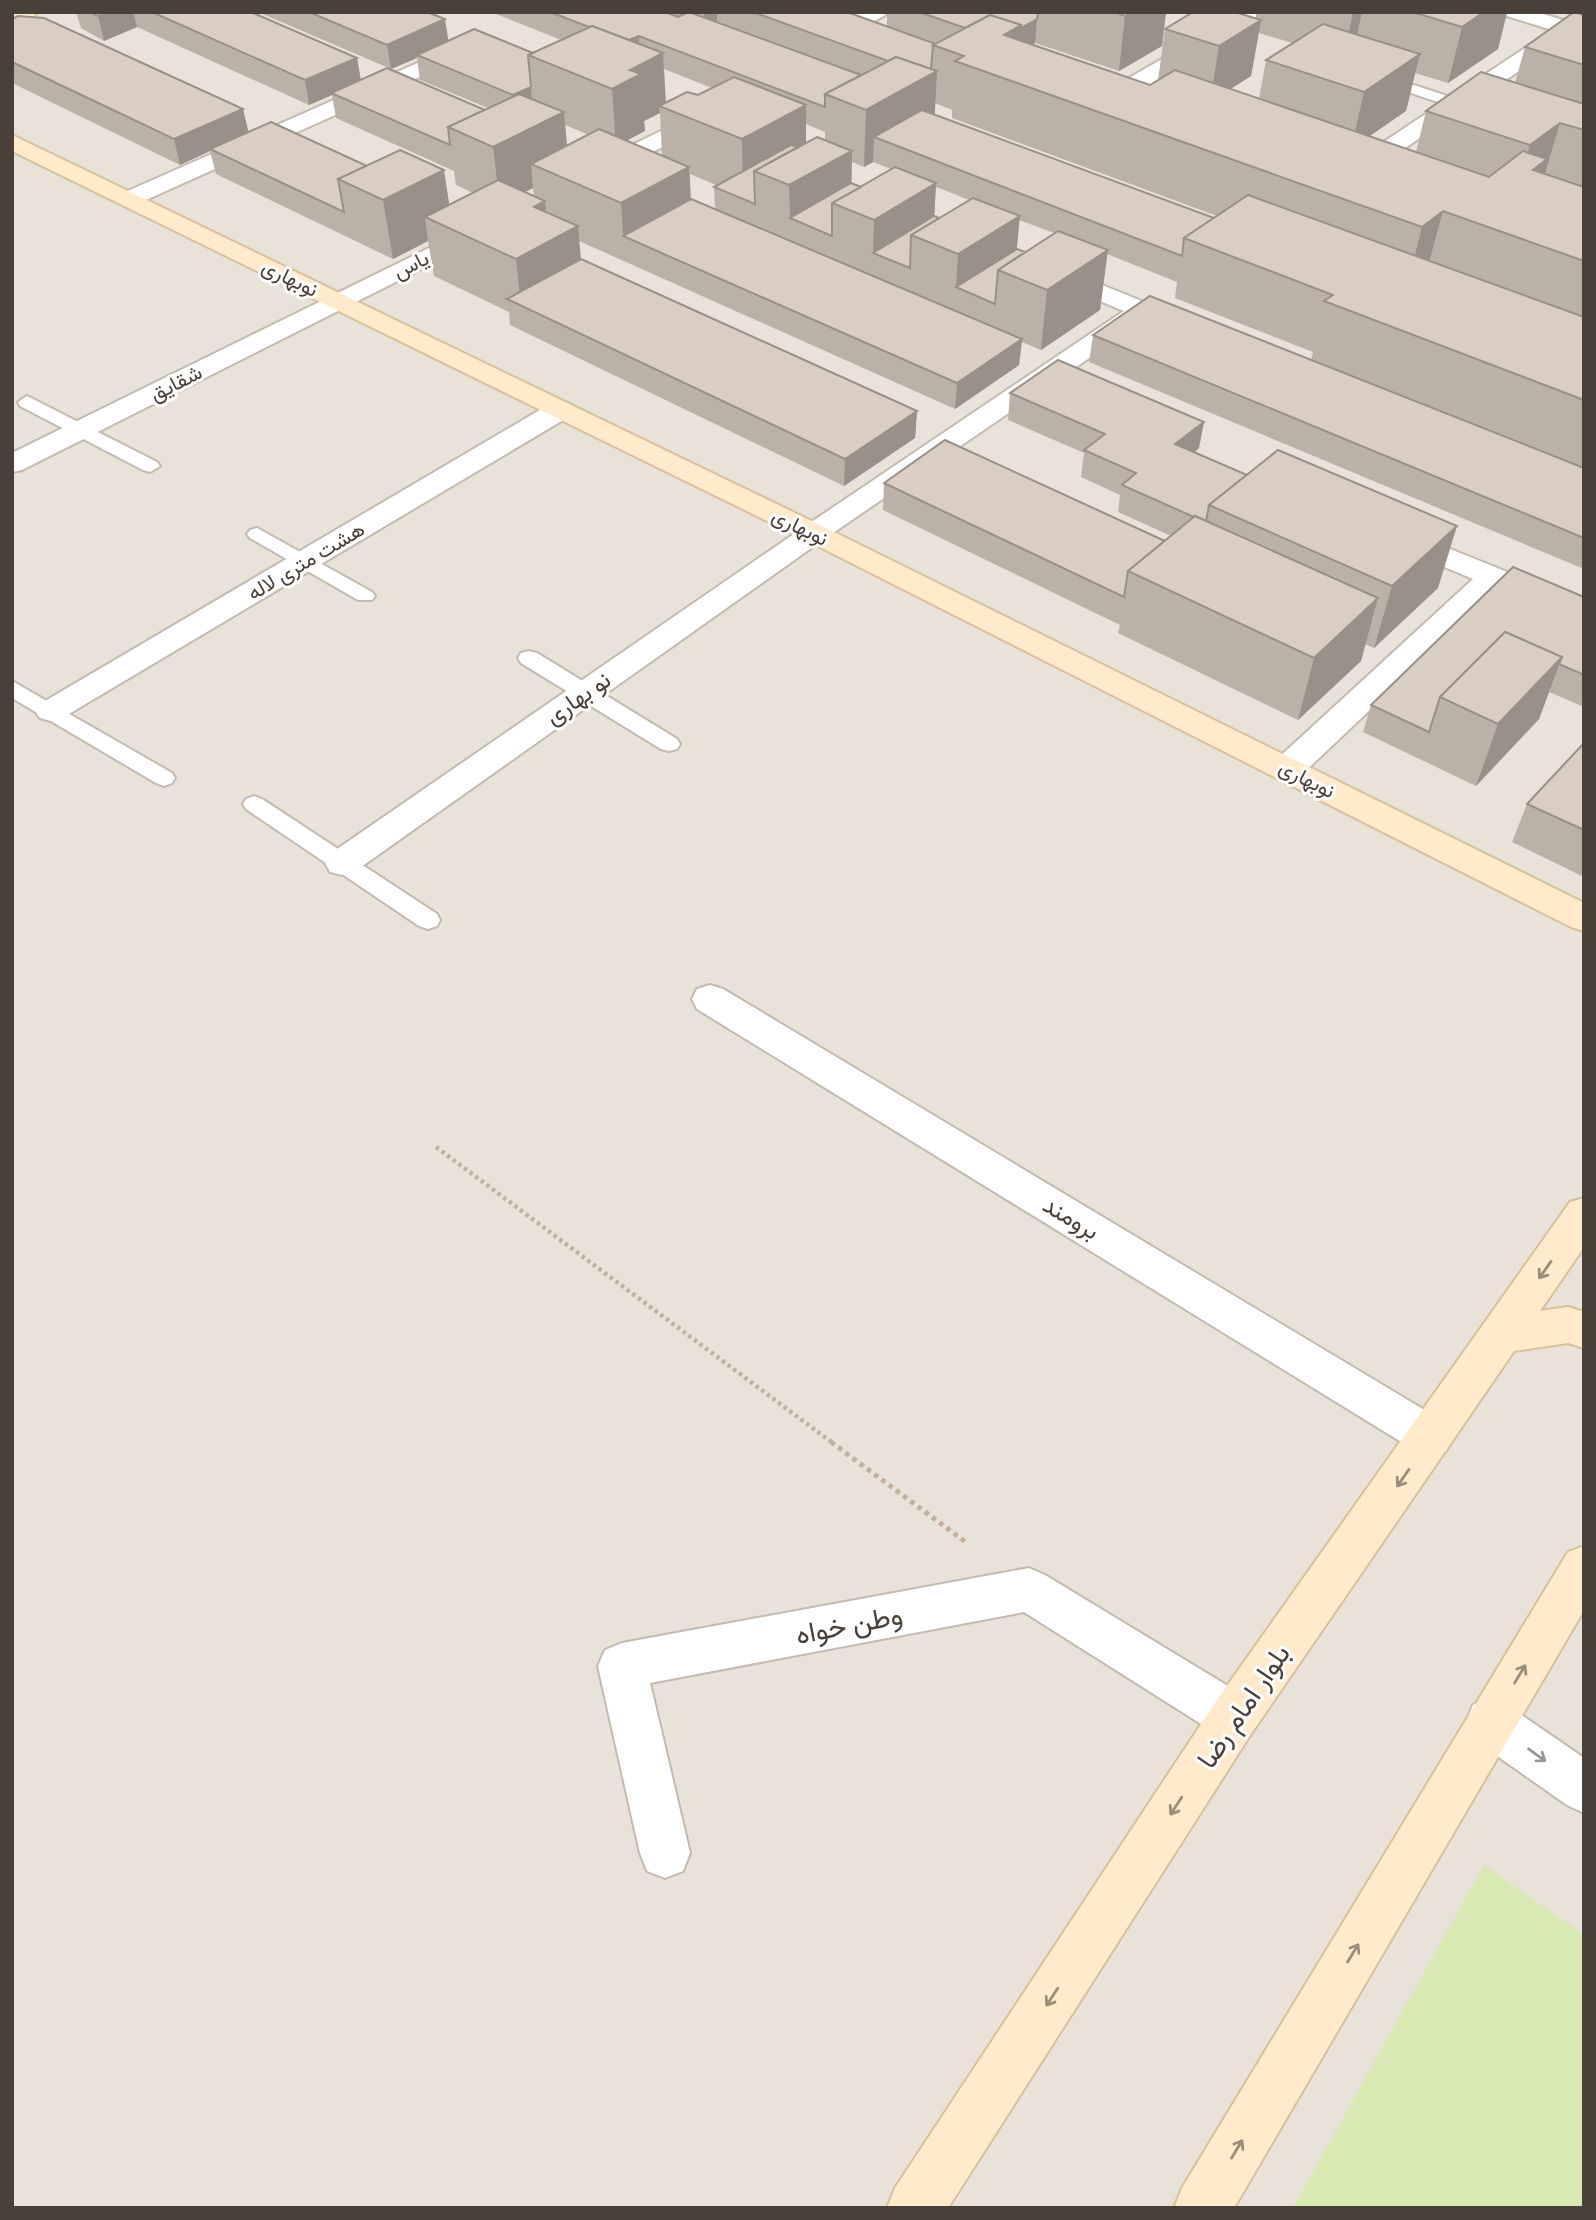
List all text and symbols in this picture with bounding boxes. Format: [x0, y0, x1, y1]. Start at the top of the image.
street label: یاس [389, 246, 433, 284]
street label: نوبهاری [258, 254, 322, 303]
street label: شقایق [146, 360, 206, 406]
street label: نوبهاری [768, 503, 832, 552]
street label: هشت متری لاله [243, 517, 369, 606]
street label: نو بهاری [540, 665, 617, 731]
street label: نوبهاری [1275, 755, 1339, 804]
street label: برومند [1037, 1190, 1104, 1246]
one-way arrow [1538, 1260, 1552, 1279]
one-way arrow [1395, 1468, 1410, 1487]
street label: وطن خواه [793, 1598, 905, 1652]
street label: بلوار امام رضا [1190, 1638, 1298, 1776]
one-way arrow [1513, 1664, 1527, 1684]
one-way arrow [1527, 1748, 1546, 1762]
one-way arrow [1169, 1796, 1183, 1815]
one-way arrow [1346, 1944, 1360, 1964]
one-way arrow [1045, 1987, 1059, 2006]
one-way arrow [1231, 2139, 1244, 2160]

